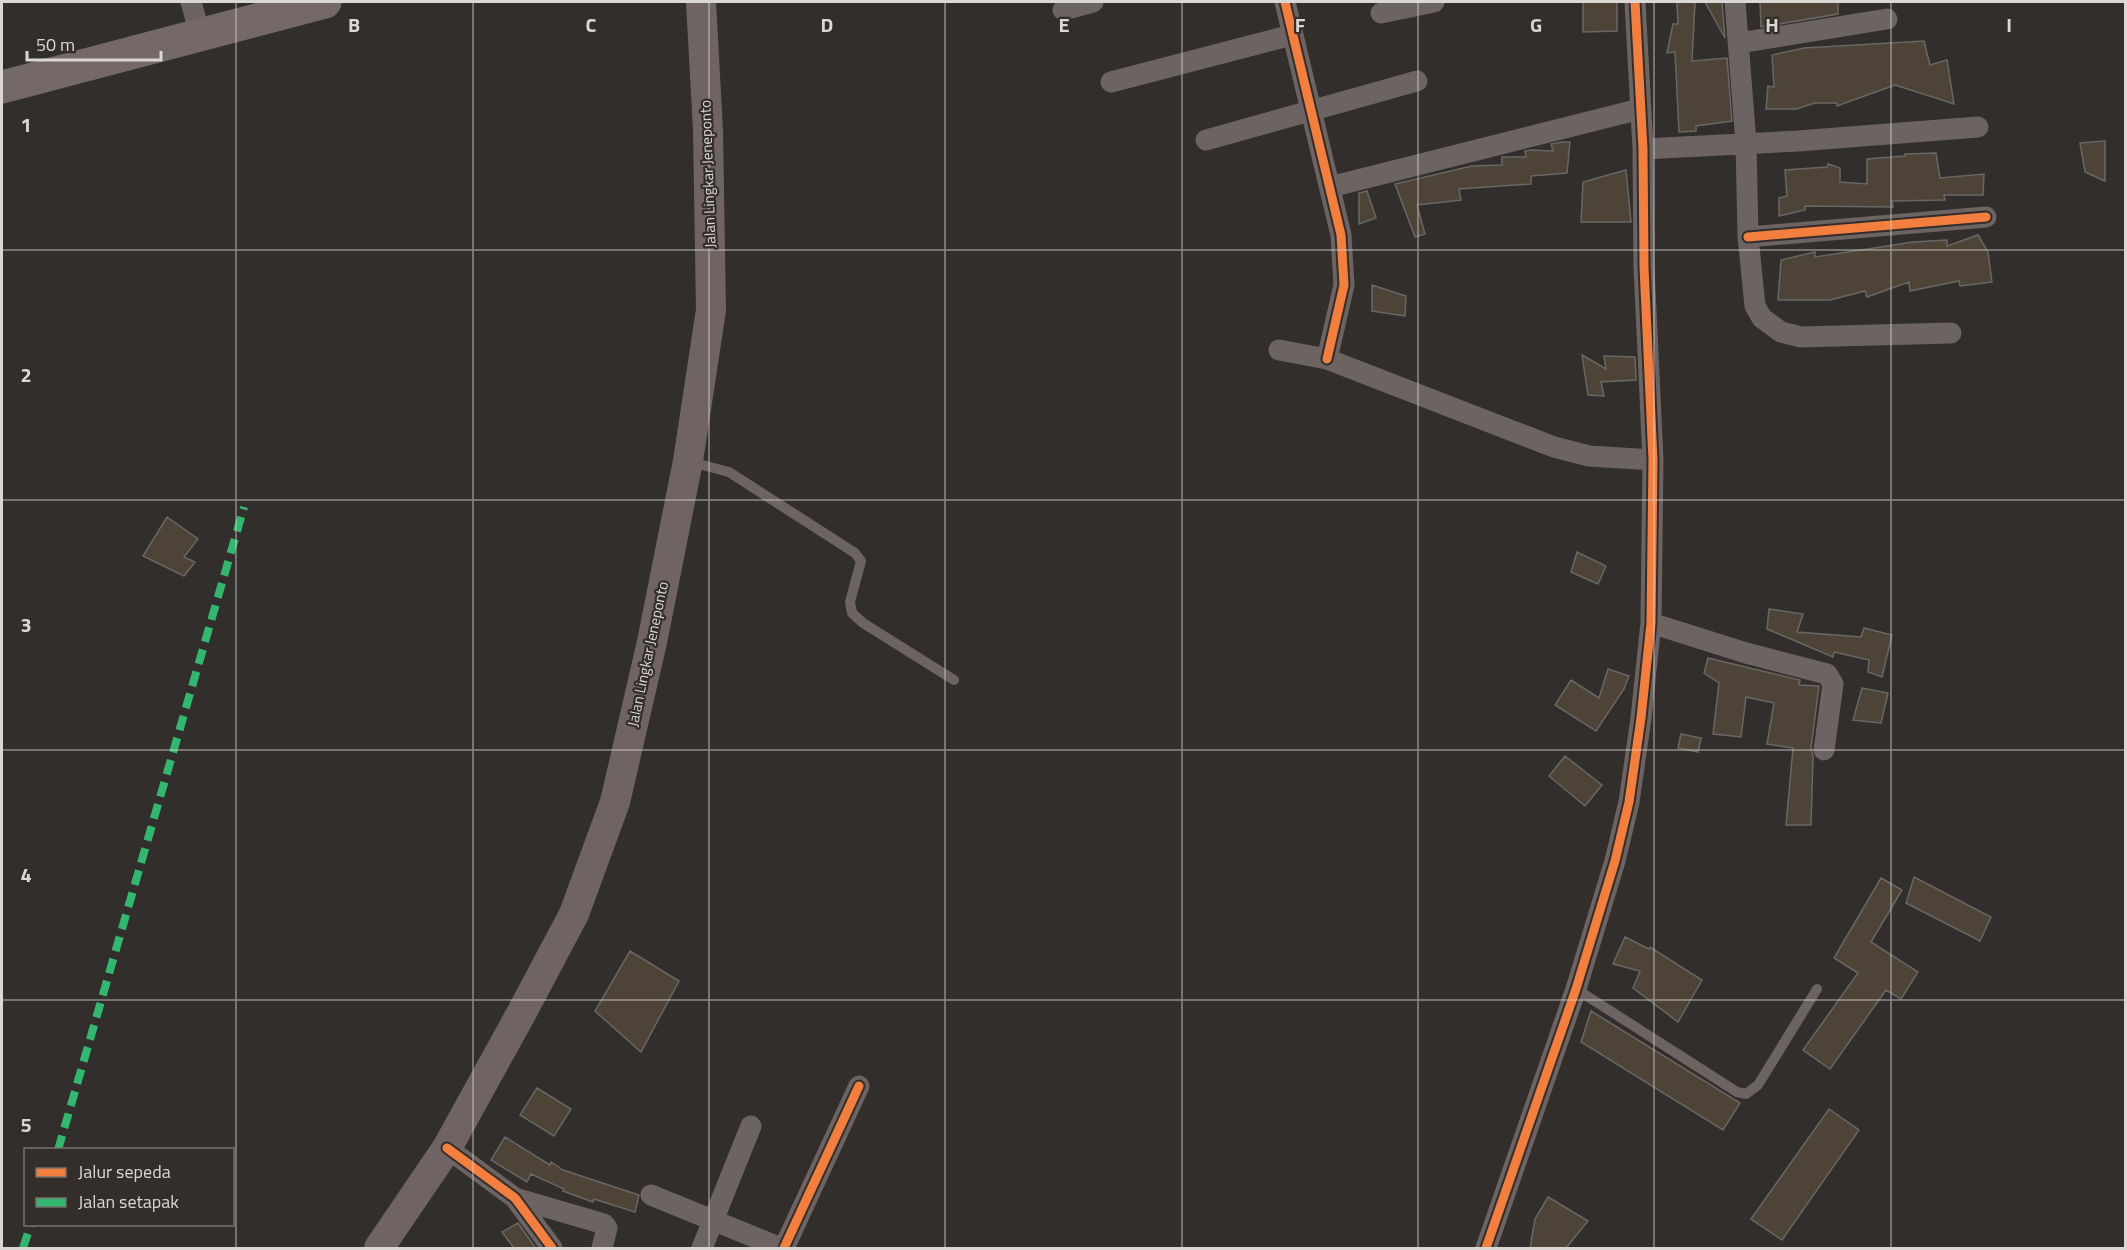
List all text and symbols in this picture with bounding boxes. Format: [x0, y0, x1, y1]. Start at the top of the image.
text: B [348, 9, 360, 40]
text: C [586, 9, 597, 40]
text: D [821, 9, 833, 40]
text: E [1058, 9, 1070, 40]
text: F [1295, 9, 1306, 40]
text: G [1530, 9, 1542, 40]
text: H [1765, 9, 1779, 40]
text: I [2006, 9, 2012, 40]
scale bar [27, 24, 160, 62]
text: 50 m [36, 31, 75, 58]
street label: Jalan Lingkar Jeneponto [693, 100, 722, 248]
text: 1 [20, 109, 32, 140]
text: 2 [20, 359, 32, 390]
street label: Jalan Lingkar Jeneponto [621, 579, 674, 729]
text: 3 [20, 609, 32, 640]
text: 4 [20, 859, 32, 890]
text: 5 [20, 1109, 32, 1140]
legend [24, 1148, 234, 1226]
text: Jalur sepeda [78, 1158, 171, 1185]
text: Jalan setapak [78, 1188, 179, 1215]

